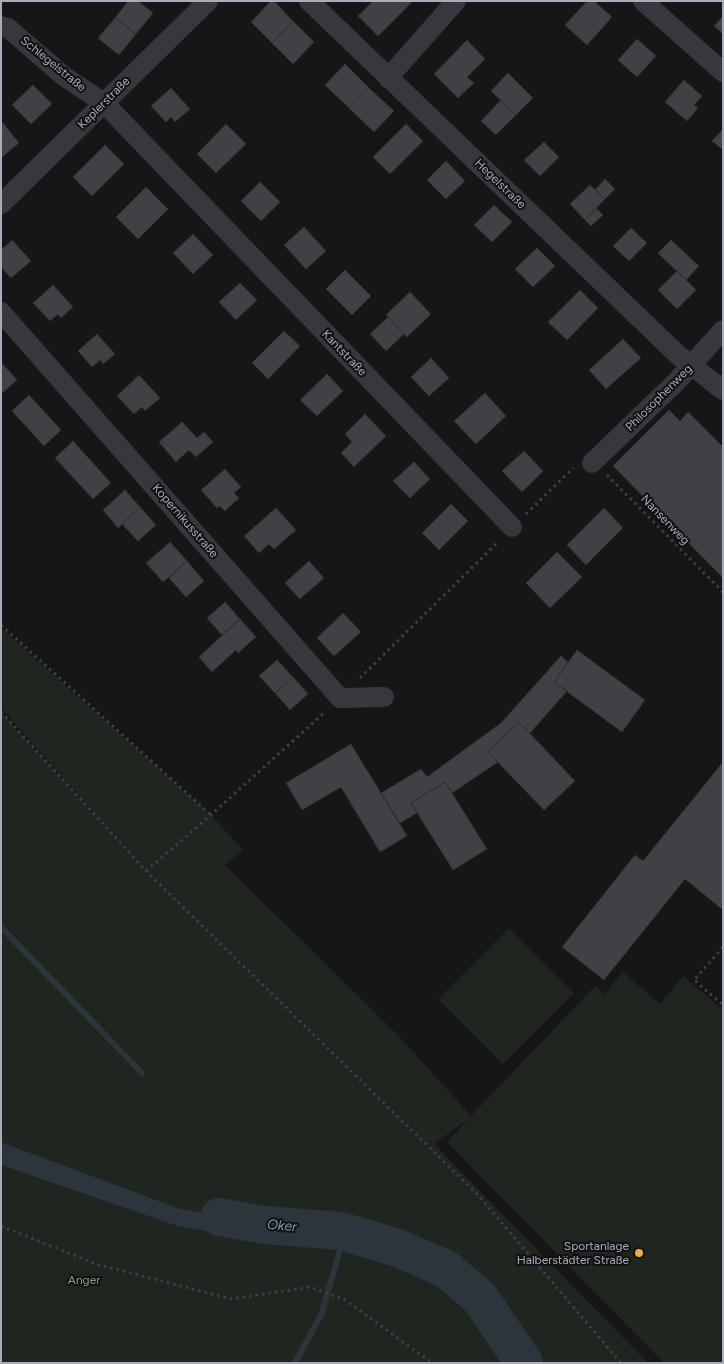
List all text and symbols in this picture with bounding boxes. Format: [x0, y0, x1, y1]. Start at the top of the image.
street label: Schlegelstraße [18, 33, 88, 95]
street label: Keplerstraße [75, 74, 133, 132]
street label: Hegelstraße [471, 156, 529, 212]
street label: Kantstraße [319, 327, 369, 379]
street label: Philosophenweg [623, 362, 695, 434]
street label: Kopernikusstraße [149, 481, 221, 561]
street label: Nansenweg [638, 492, 692, 548]
water label: Oker [266, 1216, 298, 1236]
place label: Sportanlage Halberstädter Straße [517, 1239, 629, 1267]
marker: Sportanlage Halberstädter Straße [633, 1247, 645, 1259]
park label: Anger [68, 1273, 100, 1287]

